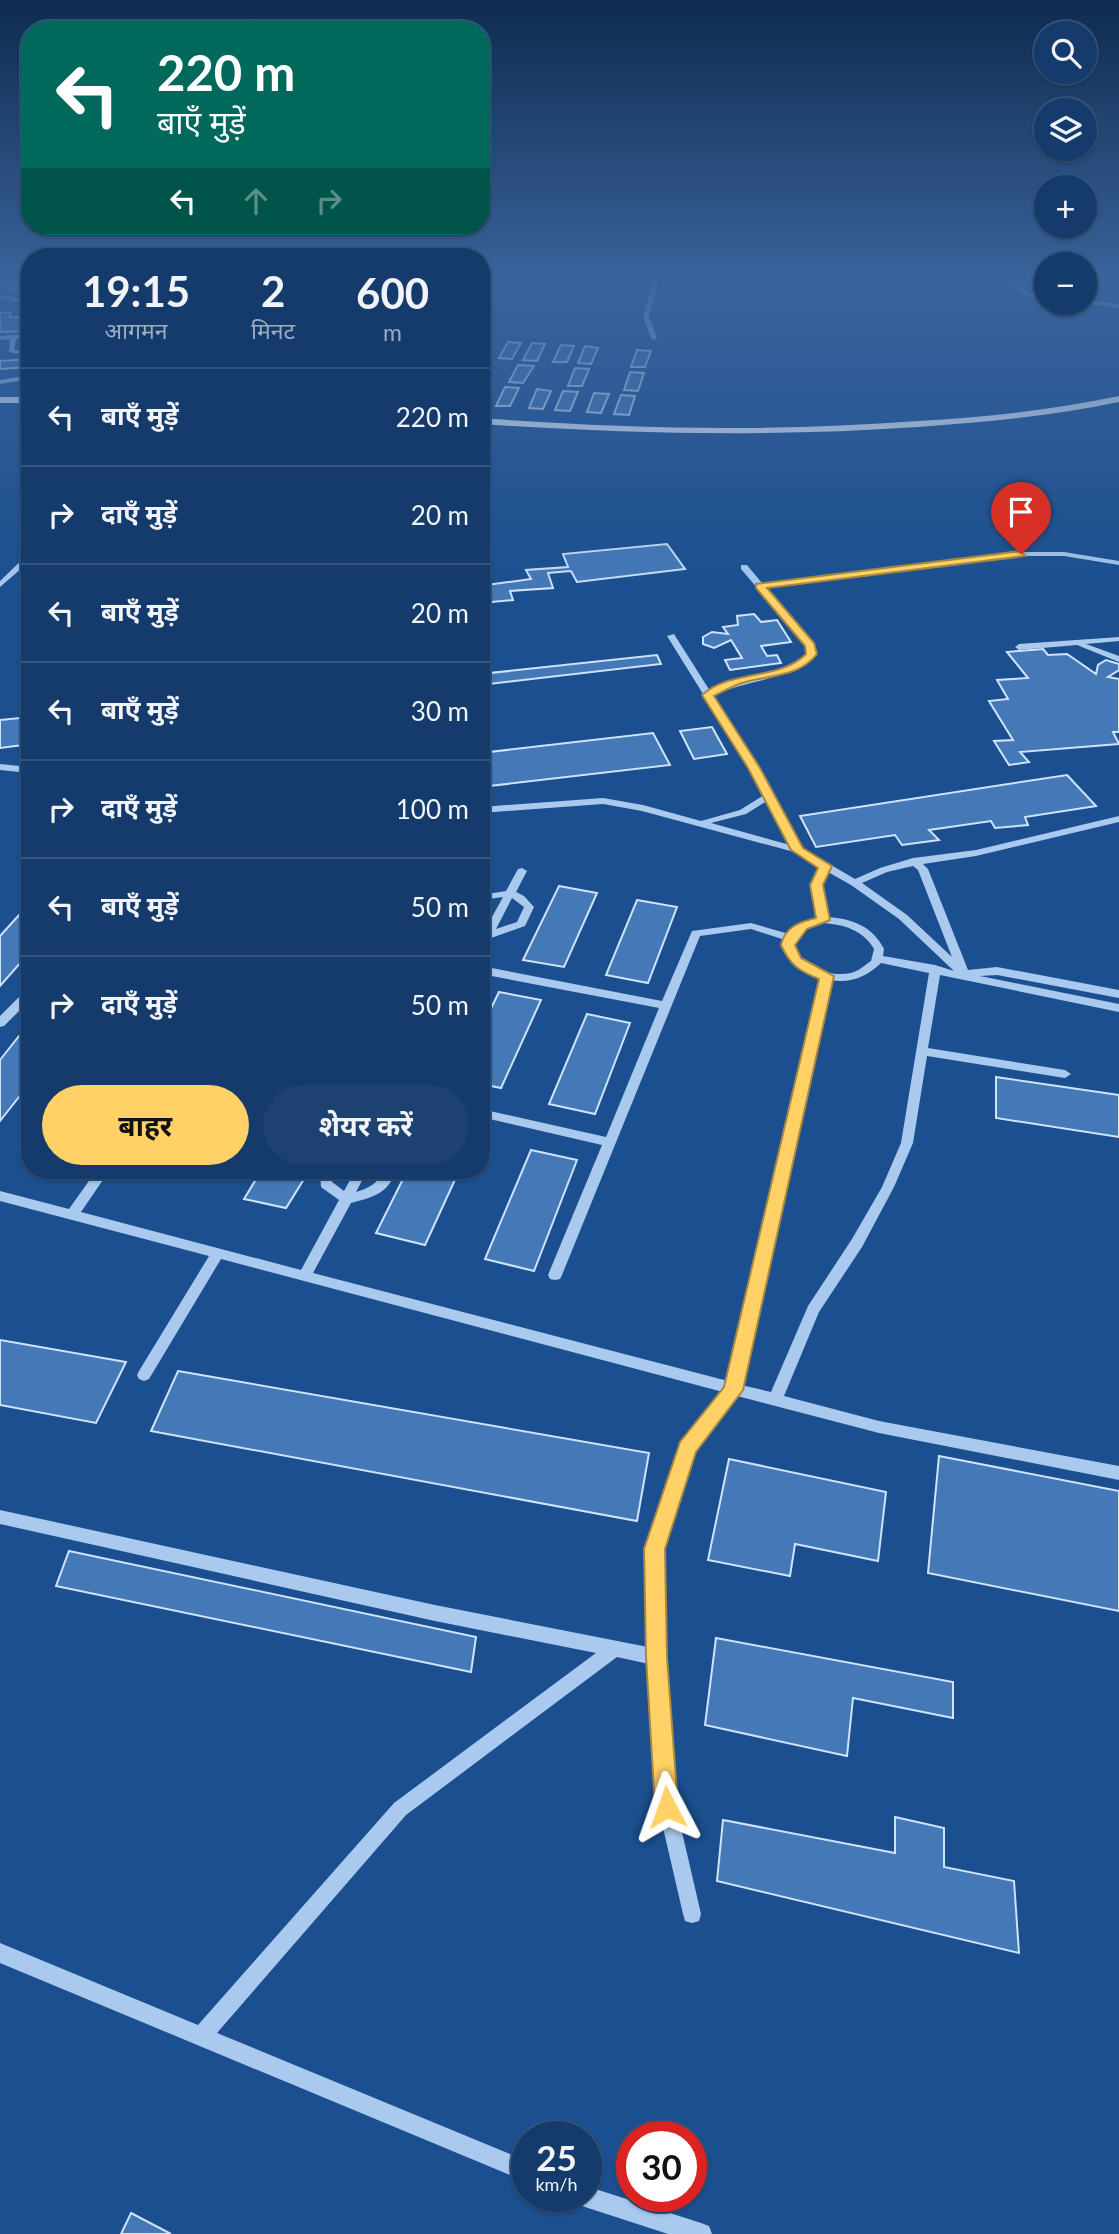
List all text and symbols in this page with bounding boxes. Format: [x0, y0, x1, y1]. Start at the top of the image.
map controls [1034, 21, 1097, 315]
button: search [1034, 21, 1097, 84]
text: 220 m [157, 43, 295, 101]
icon: left [42, 49, 133, 140]
button: layers [1034, 98, 1097, 161]
text: बाएँ मुड़ें [157, 102, 246, 141]
button: + [1034, 175, 1097, 238]
icon: left [164, 182, 202, 220]
icon: ahead [237, 182, 275, 220]
icon: right [310, 182, 348, 220]
button: − [1034, 252, 1097, 315]
text: 19:15 [82, 266, 190, 316]
text: 2 [261, 266, 285, 316]
text: 600 [356, 268, 429, 318]
text: आगमन [105, 316, 168, 344]
text: मिनट [251, 316, 295, 344]
text: m [383, 318, 402, 346]
icon: left [42, 398, 80, 436]
text: बाएँ मुड़ें [101, 399, 179, 431]
text: 220 m [396, 401, 469, 433]
pin [991, 482, 1051, 554]
icon: arrive [1002, 493, 1040, 531]
icon: right [42, 496, 80, 534]
text: दाएँ मुड़ें [101, 497, 177, 529]
text: 20 m [411, 499, 469, 531]
icon: left [42, 594, 80, 632]
text: बाएँ मुड़ें [101, 595, 179, 627]
text: 20 m [411, 597, 469, 629]
icon: left [42, 692, 80, 730]
text: बाएँ मुड़ें [101, 693, 179, 725]
text: 30 m [411, 695, 469, 727]
icon: right [42, 790, 80, 828]
text: दाएँ मुड़ें [101, 791, 177, 823]
text: 100 m [396, 793, 469, 825]
icon: left [42, 888, 80, 926]
text: बाएँ मुड़ें [101, 889, 179, 921]
text: 50 m [411, 891, 469, 923]
icon: right [42, 986, 80, 1024]
text: दाएँ मुड़ें [101, 987, 177, 1019]
text: 50 m [411, 989, 469, 1021]
button: बाहर [42, 1085, 249, 1165]
button: शेयर करें [263, 1085, 469, 1165]
position arrow [630, 1770, 704, 1844]
speed limit sign: 30 [616, 2121, 707, 2212]
text: 25 [536, 2136, 577, 2178]
text: km/h [535, 2173, 578, 2195]

